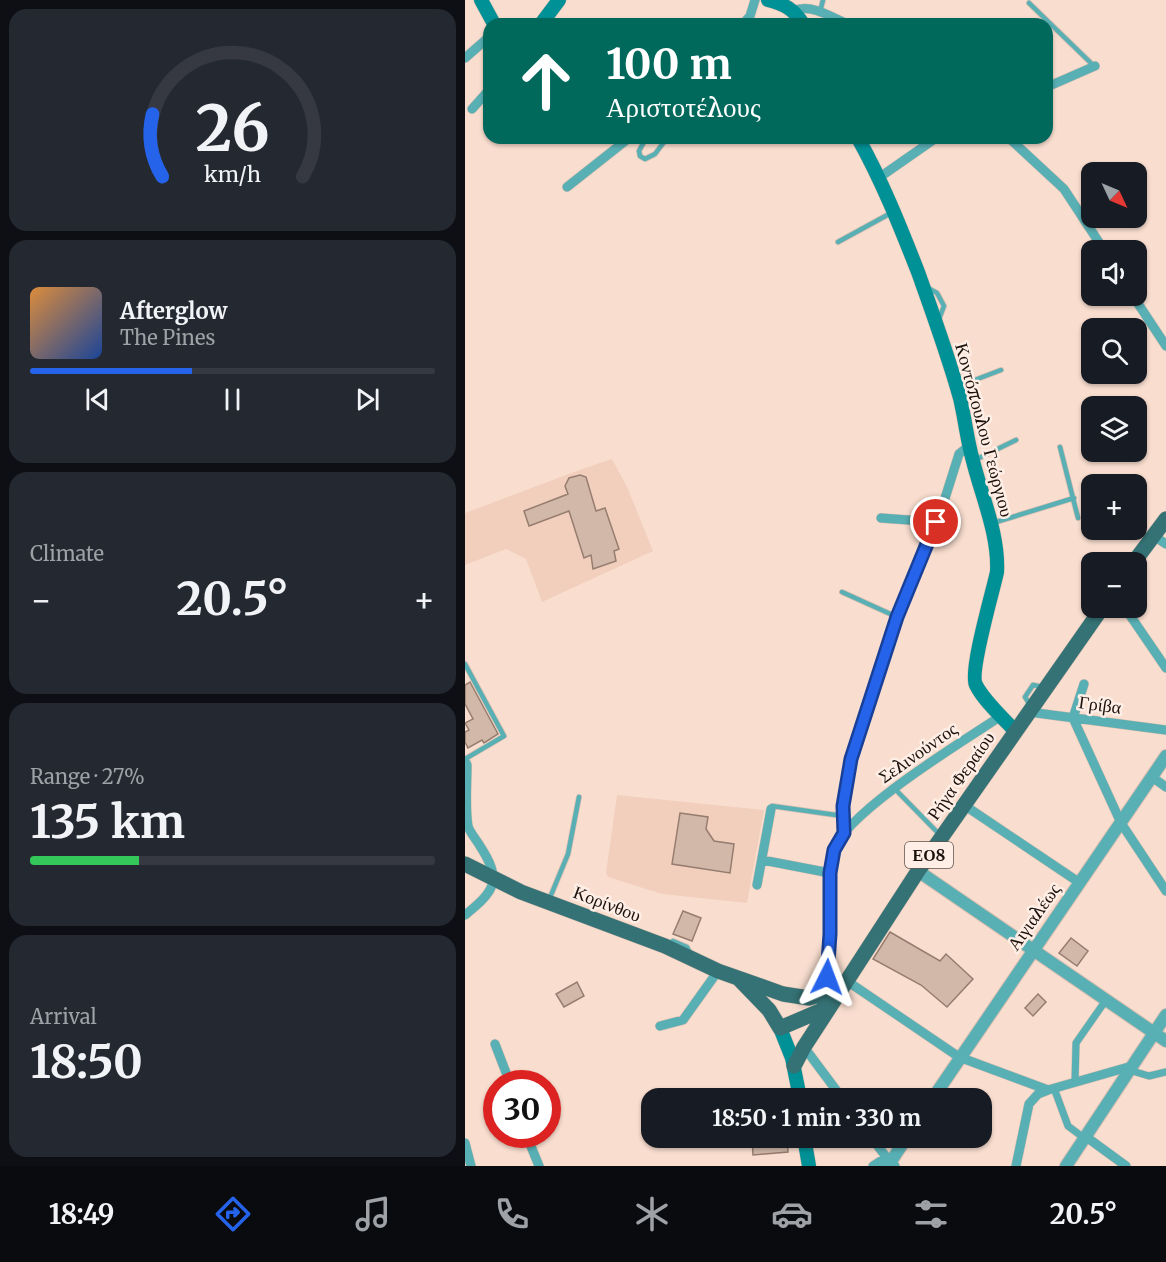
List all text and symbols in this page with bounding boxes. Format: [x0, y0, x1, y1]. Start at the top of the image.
text: 100 m [606, 38, 732, 90]
icon: ahead [507, 42, 585, 120]
text: 26 [195, 90, 270, 168]
text: Αριστοτέλους [606, 90, 761, 124]
text: km/h [204, 162, 261, 189]
north arrow [1081, 162, 1147, 228]
map controls [1081, 162, 1147, 618]
button: sound [1081, 240, 1147, 306]
text: Afterglow [120, 297, 227, 325]
button: search [1081, 318, 1147, 384]
text: The Pines [120, 325, 215, 350]
street label: Κοντόπουλου Γεώργιου [950, 340, 1019, 519]
icon: previous [81, 383, 114, 416]
icon: pause [216, 383, 249, 416]
icon: next [351, 383, 384, 416]
button: layers [1081, 396, 1147, 462]
button: + [1081, 474, 1147, 540]
pin [910, 496, 961, 547]
icon: arrive [919, 505, 952, 538]
text: Climate [30, 541, 104, 566]
button: − [1081, 552, 1147, 618]
text: 20.5° [176, 571, 289, 627]
text: − [30, 580, 52, 621]
text: + [413, 580, 435, 621]
street label: Γρίβα [1077, 690, 1123, 719]
street label: Σελινούντος [874, 717, 962, 788]
street label: Ρήγα Φεραίου [922, 727, 1000, 824]
text: Range · 27% [30, 764, 145, 789]
text: 135 km [30, 794, 185, 850]
road number: ΕΟ8 [905, 842, 953, 868]
street label: Αιγιαλέως [1002, 879, 1065, 955]
street label: Κορίνθου [570, 880, 644, 927]
position arrow [795, 945, 859, 1009]
text: Arrival [30, 1004, 97, 1029]
text: 18:50 [30, 1034, 143, 1090]
speed limit sign: 30 [483, 1070, 561, 1148]
text: 18:50 · 1 min · 330 m [712, 1104, 921, 1132]
icon: directions [212, 1193, 254, 1235]
icon: music [352, 1193, 394, 1235]
icon: phone [491, 1193, 533, 1235]
icon: climate [631, 1193, 673, 1235]
icon: car [771, 1193, 813, 1235]
icon: filters [910, 1193, 952, 1235]
text: 18:49 [49, 1197, 115, 1231]
text: 20.5° [1050, 1197, 1117, 1231]

